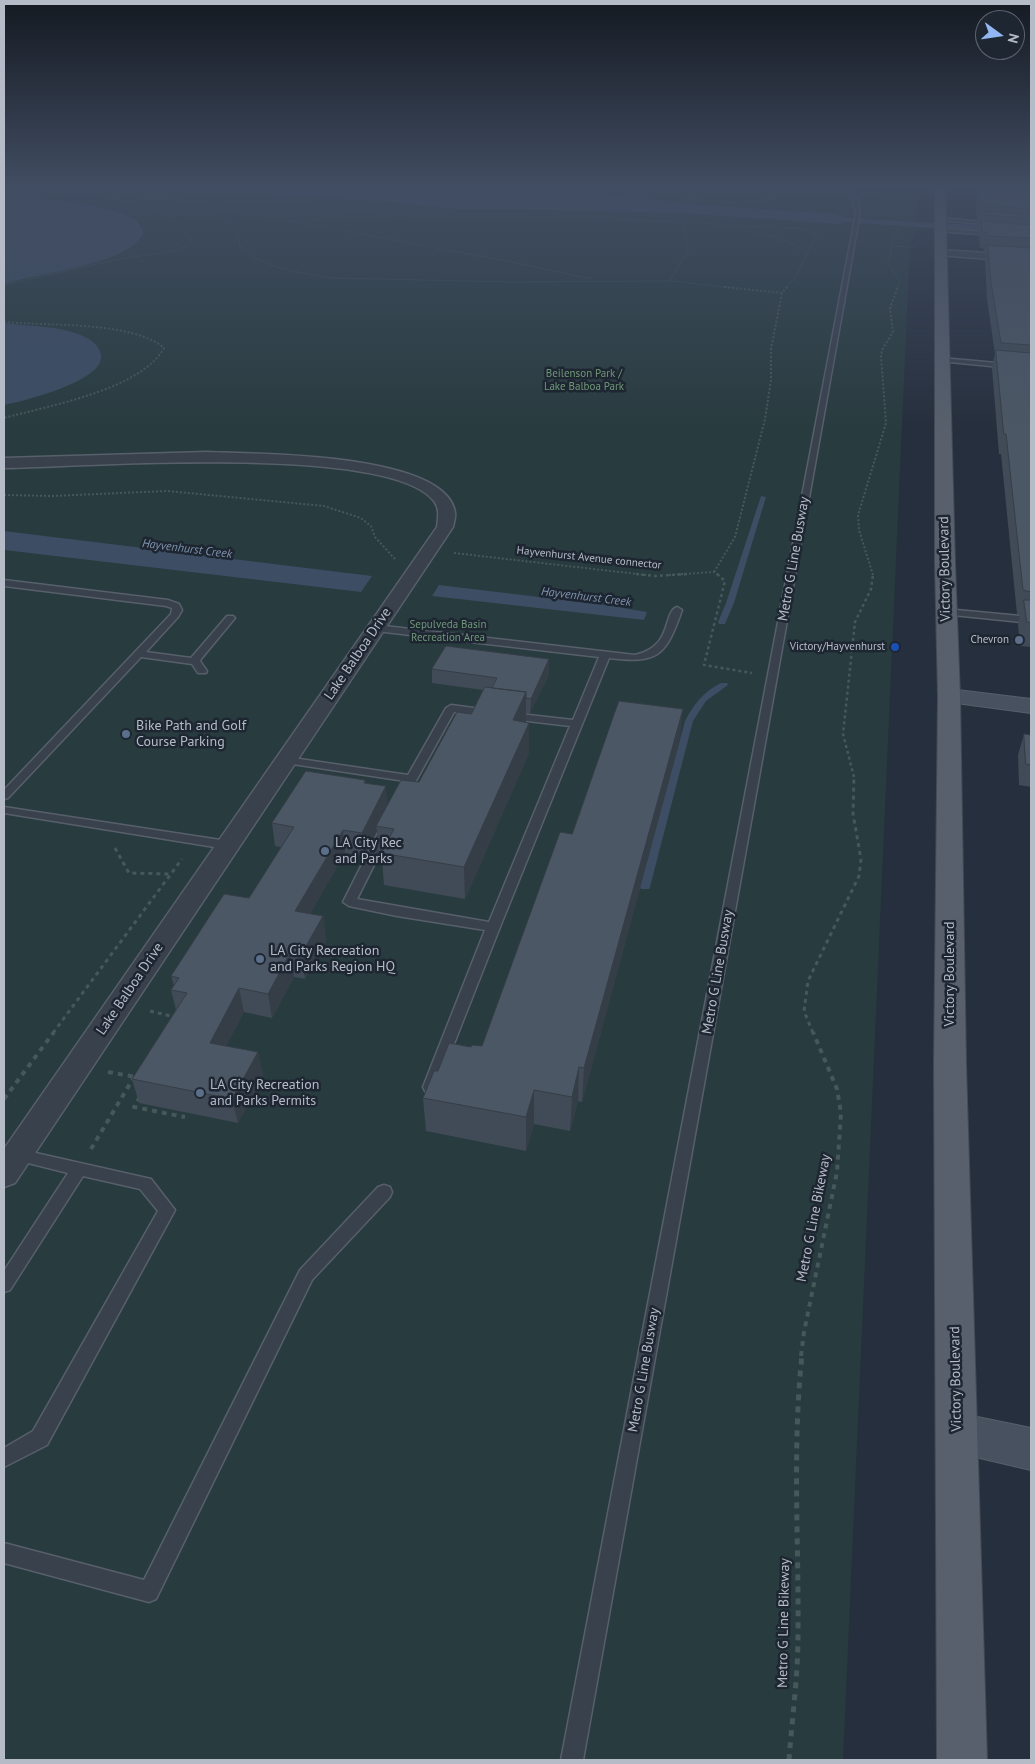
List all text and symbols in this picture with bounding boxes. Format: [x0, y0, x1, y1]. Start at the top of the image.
north arrow [975, 10, 1025, 60]
text: N [1004, 32, 1023, 45]
park label: Beilenson Park / Lake Balboa Park [544, 367, 624, 393]
street label: Metro G Line Busway [775, 495, 813, 623]
street label: Victory Boulevard [936, 516, 954, 622]
water label: Hayvenhurst Creek [141, 536, 233, 562]
street label: Hayvenhurst Avenue connector [516, 544, 662, 572]
water label: Hayvenhurst Creek [540, 584, 632, 610]
street label: Lake Balboa Drive [321, 605, 395, 703]
park label: Sepulveda Basin Recreation Area [409, 618, 487, 644]
place label: Chevron [970, 633, 1009, 647]
marker: Chevron [1013, 634, 1025, 646]
place label: Victory/Hayvenhurst [790, 640, 885, 654]
marker: Victory/Hayvenhurst [889, 641, 901, 653]
place label: Bike Path and Golf Course Parking [136, 718, 246, 750]
marker: Bike Path and Golf Course Parking [120, 728, 132, 740]
place label: LA City Rec and Parks [335, 835, 402, 868]
marker: LA City Rec and Parks [319, 845, 331, 857]
street label: Metro G Line Busway [699, 908, 737, 1036]
street label: Victory Boulevard [942, 921, 958, 1027]
street label: Lake Balboa Drive [93, 940, 167, 1038]
place label: LA City Recreation and Parks Region HQ [270, 943, 395, 976]
marker: LA City Recreation and Parks Region HQ [254, 953, 266, 965]
place label: LA City Recreation and Parks Permits [210, 1077, 319, 1110]
marker: LA City Recreation and Parks Permits [194, 1087, 206, 1099]
street label: Metro G Line Bikeway [793, 1153, 835, 1283]
street label: Metro G Line Busway [625, 1306, 663, 1434]
street label: Victory Boulevard [947, 1326, 965, 1432]
street label: Metro G Line Bikeway [774, 1558, 794, 1688]

